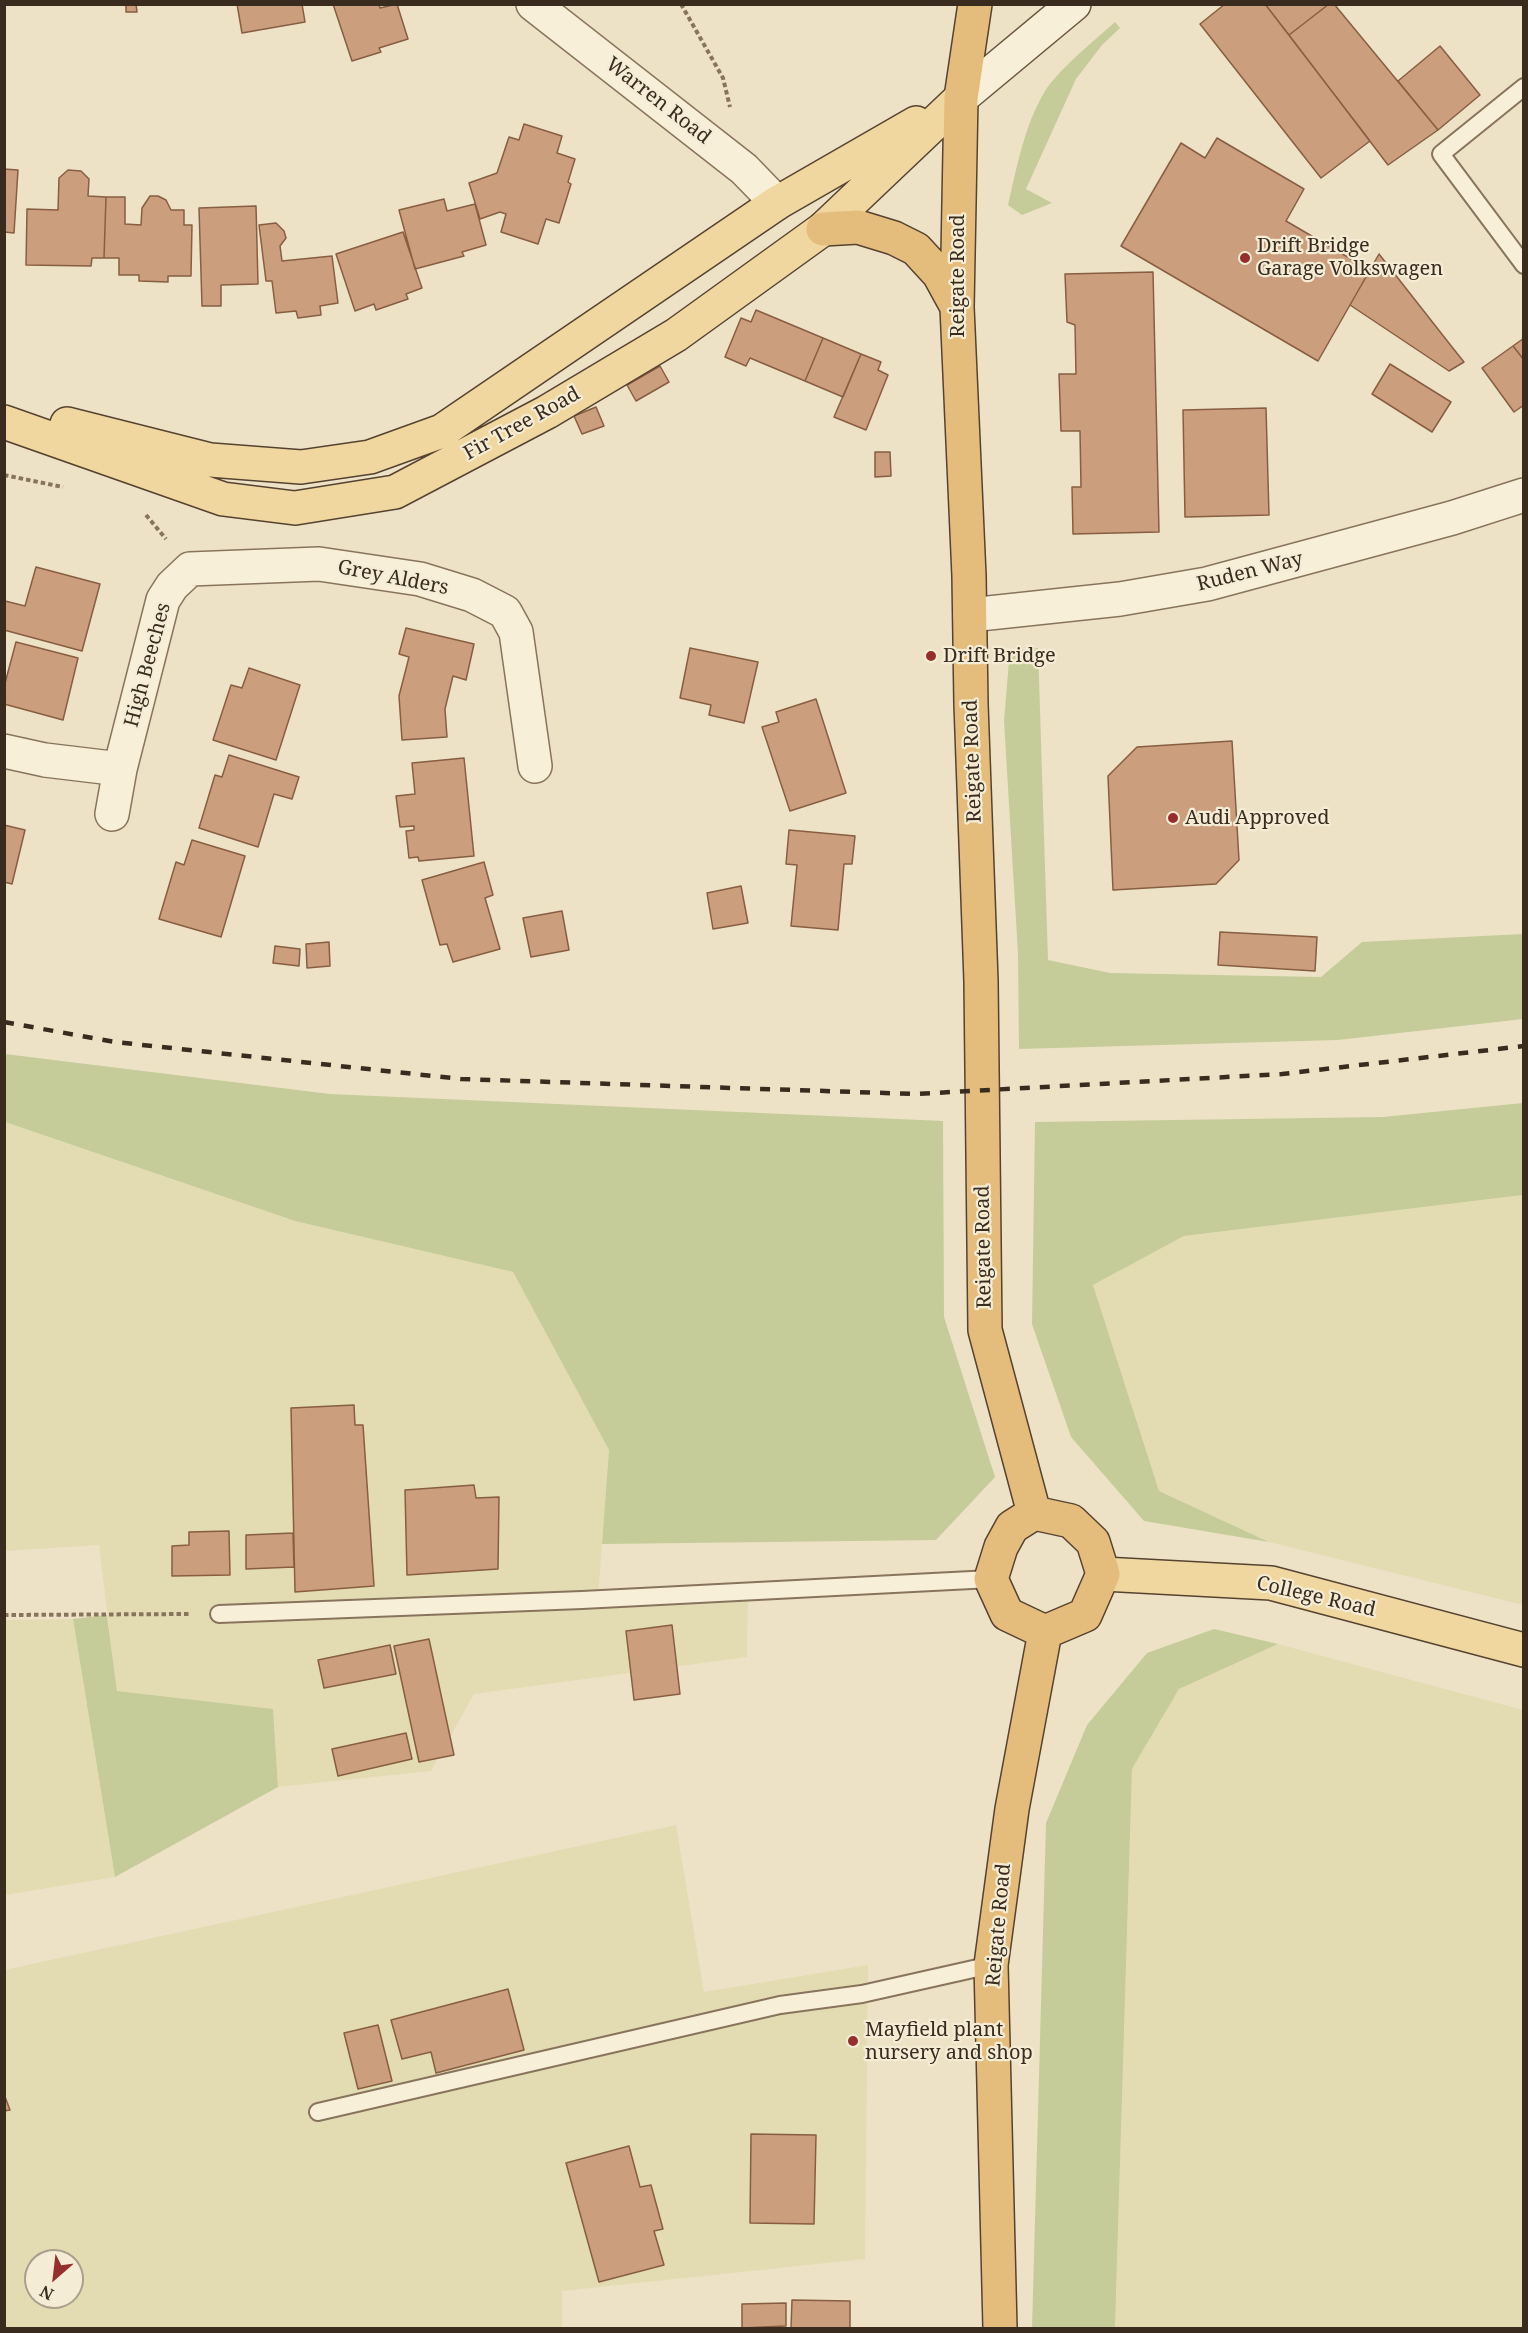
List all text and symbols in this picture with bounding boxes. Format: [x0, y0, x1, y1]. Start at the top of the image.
street label: Warren Road [601, 53, 715, 149]
street label: Reigate Road [946, 214, 970, 338]
place label: Drift Bridge Garage Volkswagen [1257, 234, 1443, 281]
marker: Drift Bridge Garage Volkswagen [1238, 251, 1252, 265]
street label: Fir Tree Road [460, 382, 584, 466]
street label: Ruden Way [1194, 547, 1306, 597]
street label: Grey Alders [335, 555, 451, 601]
street label: High Beeches [120, 600, 176, 730]
place label: Drift Bridge [943, 644, 1056, 668]
marker: Drift Bridge [924, 649, 938, 663]
street label: Reigate Road [959, 699, 987, 823]
place label: Audi Approved [1185, 806, 1329, 830]
marker: Audi Approved [1166, 811, 1180, 825]
street label: Reigate Road [971, 1185, 997, 1309]
street label: College Road [1254, 1572, 1378, 1622]
street label: Reigate Road [982, 1862, 1016, 1988]
place label: Mayfield plant nursery and shop [865, 2018, 1033, 2065]
marker: Mayfield plant nursery and shop [846, 2034, 860, 2048]
north arrow [24, 2249, 84, 2309]
text: N [36, 2280, 57, 2306]

